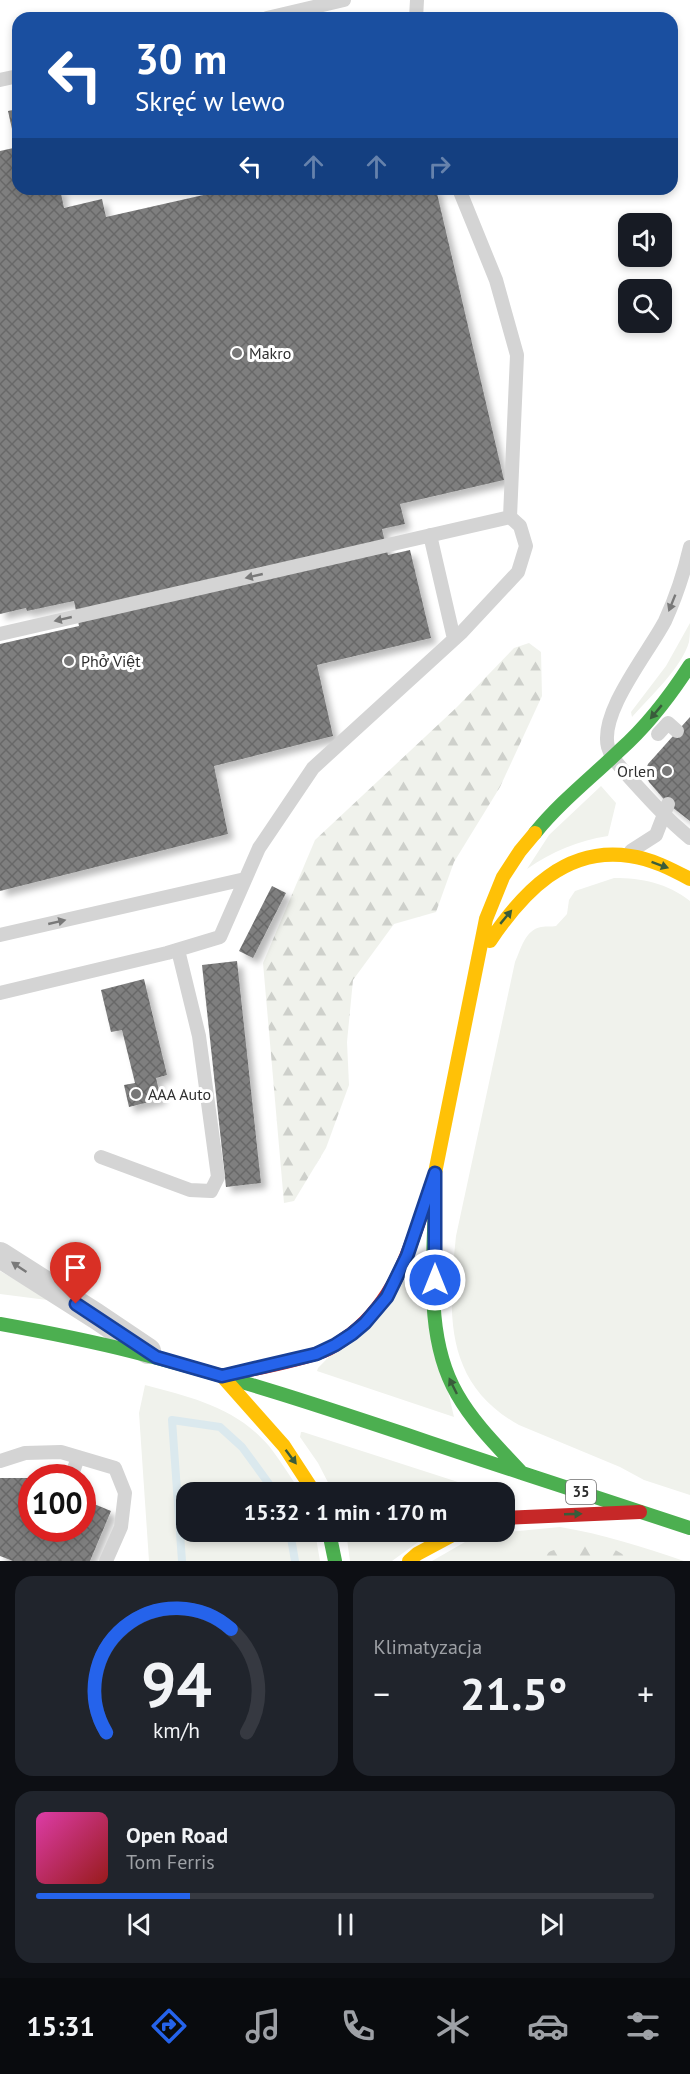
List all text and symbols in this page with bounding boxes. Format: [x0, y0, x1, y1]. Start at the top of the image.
text: 30 m [135, 31, 227, 86]
icon: left [36, 36, 114, 114]
text: Skręć w lewo [135, 84, 285, 118]
icon: left [234, 150, 267, 183]
icon: ahead [297, 150, 330, 183]
icon: ahead [360, 150, 393, 183]
icon: right [423, 150, 456, 183]
map controls [618, 213, 672, 333]
button: sound [618, 213, 672, 267]
button: search [618, 279, 672, 333]
place label: Makro [249, 343, 291, 363]
marker: Makro [230, 346, 244, 360]
one-way arrow [244, 572, 263, 582]
one-way arrow [667, 594, 676, 612]
one-way arrow [54, 615, 73, 625]
place label: Phở Việt [81, 651, 141, 671]
marker: Phở Việt [62, 654, 76, 668]
one-way arrow [650, 704, 663, 720]
place label: Orlen [617, 761, 655, 781]
marker: Orlen [660, 764, 674, 778]
one-way arrow [651, 861, 669, 870]
one-way arrow [499, 910, 512, 925]
one-way arrow [48, 917, 67, 926]
place label: AAA Auto [148, 1084, 211, 1104]
marker: AAA Auto [129, 1087, 143, 1101]
pin [50, 1242, 101, 1304]
position arrow [403, 1248, 467, 1312]
icon: arrive [59, 1251, 92, 1284]
one-way arrow [11, 1261, 27, 1273]
one-way arrow [449, 1377, 458, 1394]
one-way arrow [285, 1449, 297, 1464]
speed limit sign: 100 [18, 1464, 96, 1542]
road number: 35 [566, 1480, 596, 1504]
text: 15:32 · 1 min · 170 m [244, 1498, 447, 1526]
one-way arrow [564, 1510, 583, 1519]
text: Klimatyzacja [374, 1634, 482, 1660]
text: 94 [141, 1643, 212, 1724]
text: 21.5° [460, 1664, 567, 1722]
text: − [374, 1672, 390, 1715]
text: + [637, 1672, 654, 1715]
text: km/h [153, 1716, 200, 1744]
text: Open Road [126, 1821, 228, 1849]
text: Tom Ferris [126, 1849, 215, 1875]
icon: previous [123, 1908, 156, 1941]
icon: pause [329, 1908, 362, 1941]
icon: next [535, 1908, 568, 1941]
icon: directions [148, 2005, 190, 2047]
icon: music [242, 2005, 284, 2047]
icon: phone [337, 2005, 379, 2047]
icon: climate [432, 2005, 474, 2047]
icon: car [527, 2005, 569, 2047]
icon: filters [622, 2005, 664, 2047]
text: 15:31 [26, 2009, 95, 2043]

